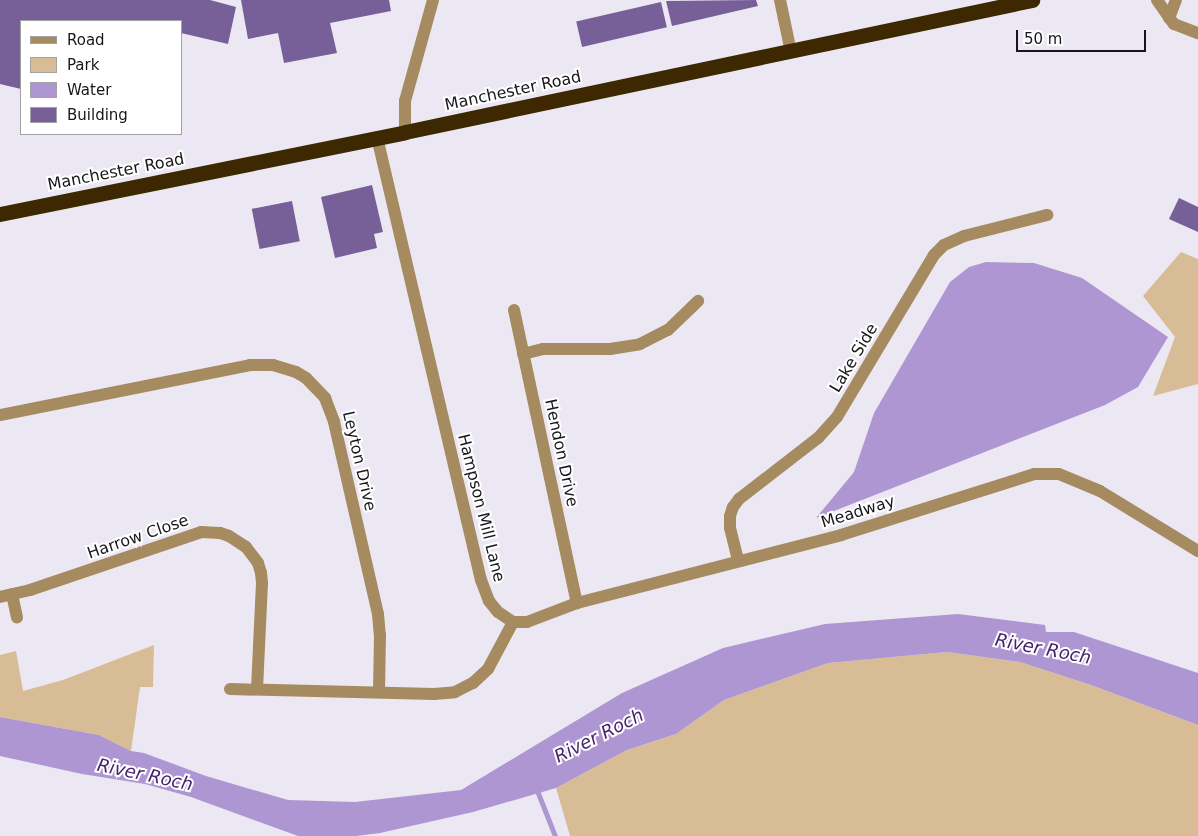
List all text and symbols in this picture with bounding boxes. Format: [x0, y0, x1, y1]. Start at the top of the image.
legend [20, 20, 182, 135]
scale bar [1018, 20, 1148, 52]
text: 50 m [1024, 30, 1062, 48]
text: Road [67, 31, 105, 49]
text: Park [67, 56, 99, 74]
street label: Manchester Road [443, 67, 583, 115]
text: Water [67, 81, 111, 99]
text: Building [67, 106, 128, 124]
street label: Manchester Road [46, 149, 186, 195]
street label: Lake Side [826, 320, 882, 396]
street label: Hendon Drive [540, 397, 582, 509]
street label: Leyton Drive [338, 409, 380, 513]
street label: Hampson Mill Lane [453, 432, 509, 584]
street label: Meadway [819, 492, 897, 532]
street label: Harrow Close [85, 511, 191, 563]
water label: River Roch [993, 629, 1093, 669]
water label: River Roch [551, 704, 647, 768]
water label: River Roch [95, 754, 195, 796]

